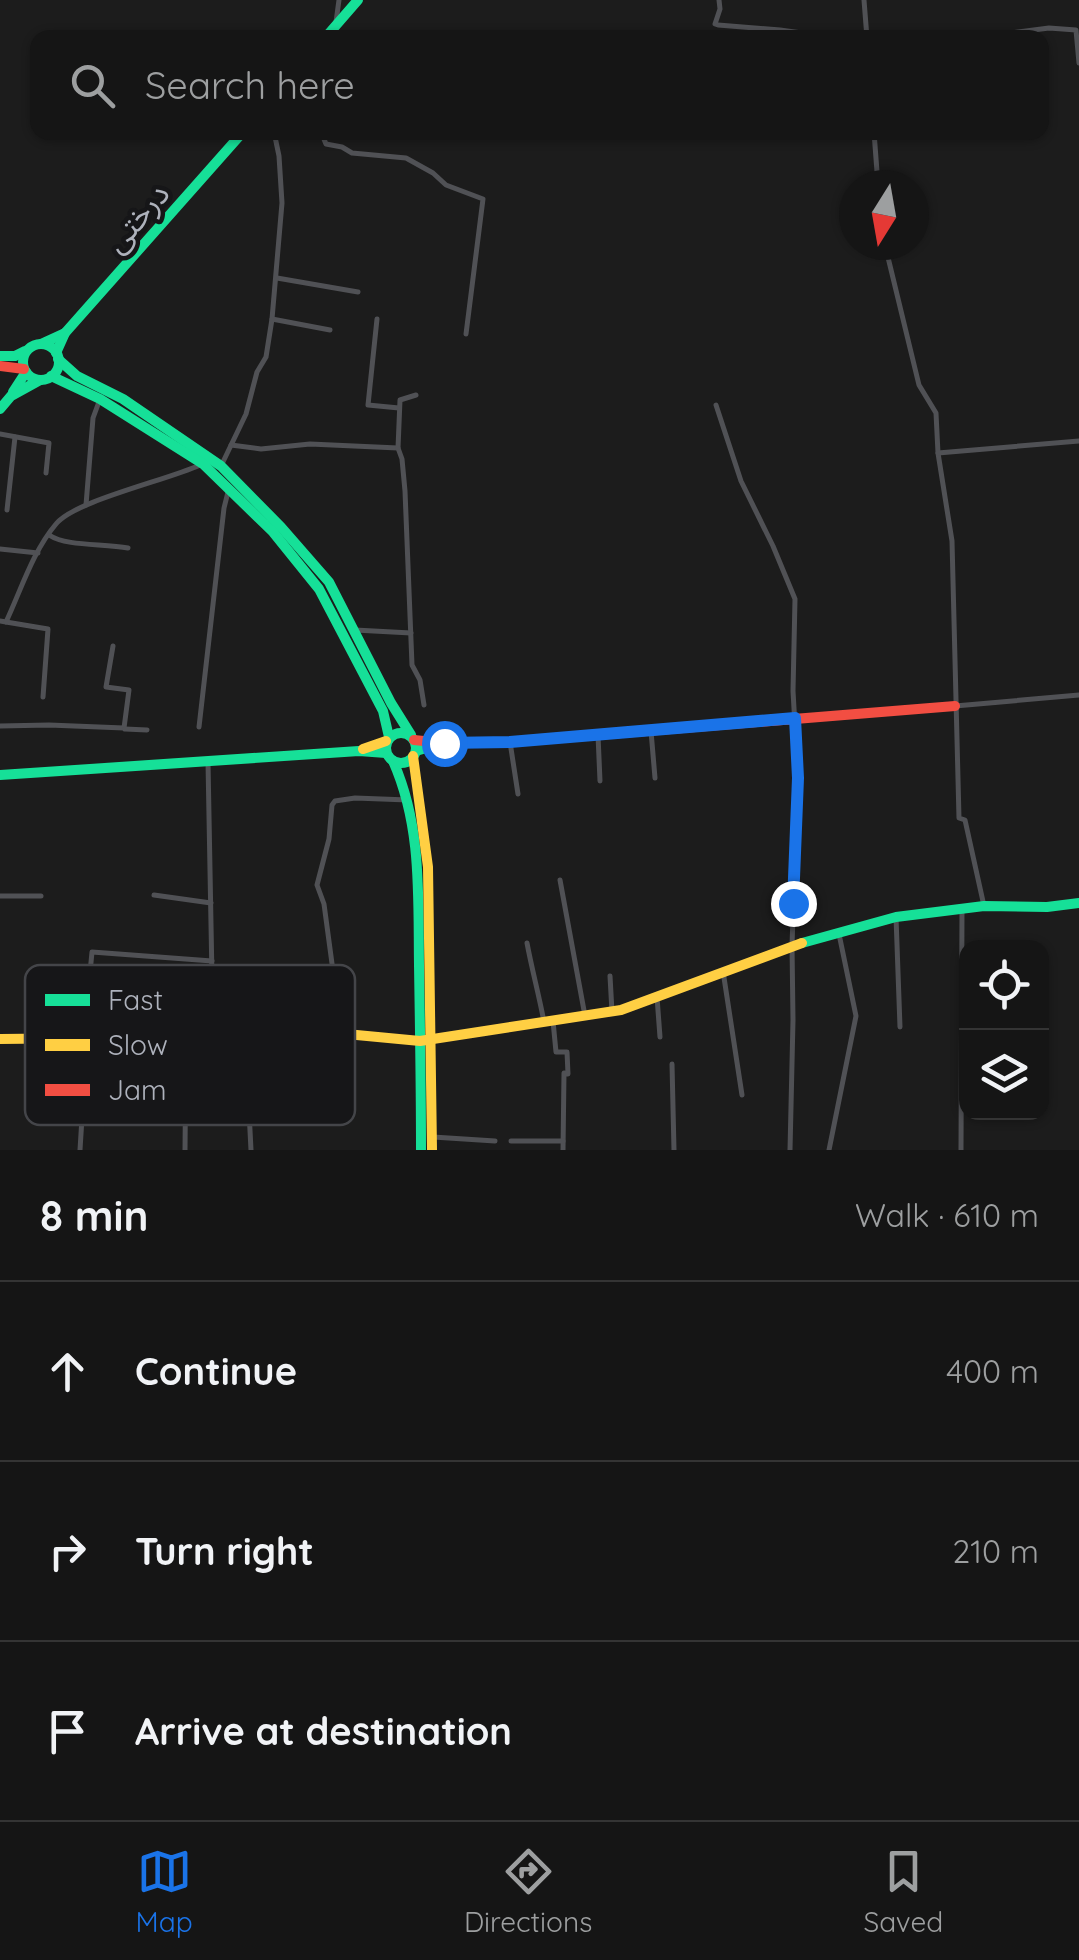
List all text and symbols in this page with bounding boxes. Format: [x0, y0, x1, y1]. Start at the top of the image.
search box [30, 30, 1049, 140]
icon: search [65, 58, 120, 113]
text: Search here [145, 61, 355, 109]
north arrow [839, 170, 929, 260]
street label: درختی [95, 174, 177, 260]
route start [422, 721, 468, 767]
route end [771, 881, 817, 927]
map controls [959, 940, 1049, 1120]
button: locate [959, 940, 1049, 1030]
legend [25, 965, 355, 1125]
text: Fast [108, 982, 163, 1017]
text: Slow [108, 1027, 168, 1062]
button: layers [959, 1030, 1049, 1120]
text: Jam [108, 1072, 167, 1107]
text: 8 min [40, 1189, 148, 1242]
text: Walk · 610 m [855, 1195, 1039, 1235]
icon: ahead [40, 1344, 95, 1399]
text: Continue [135, 1347, 297, 1395]
text: 400 m [946, 1351, 1039, 1391]
icon: right [40, 1524, 95, 1579]
text: Turn right [135, 1527, 314, 1575]
text: 210 m [952, 1531, 1039, 1571]
icon: arrive [40, 1704, 95, 1759]
text: Arrive at destination [135, 1707, 512, 1755]
tab: Map [136, 1844, 193, 1939]
tab: Directions [464, 1844, 592, 1939]
tab: Saved [864, 1844, 943, 1939]

